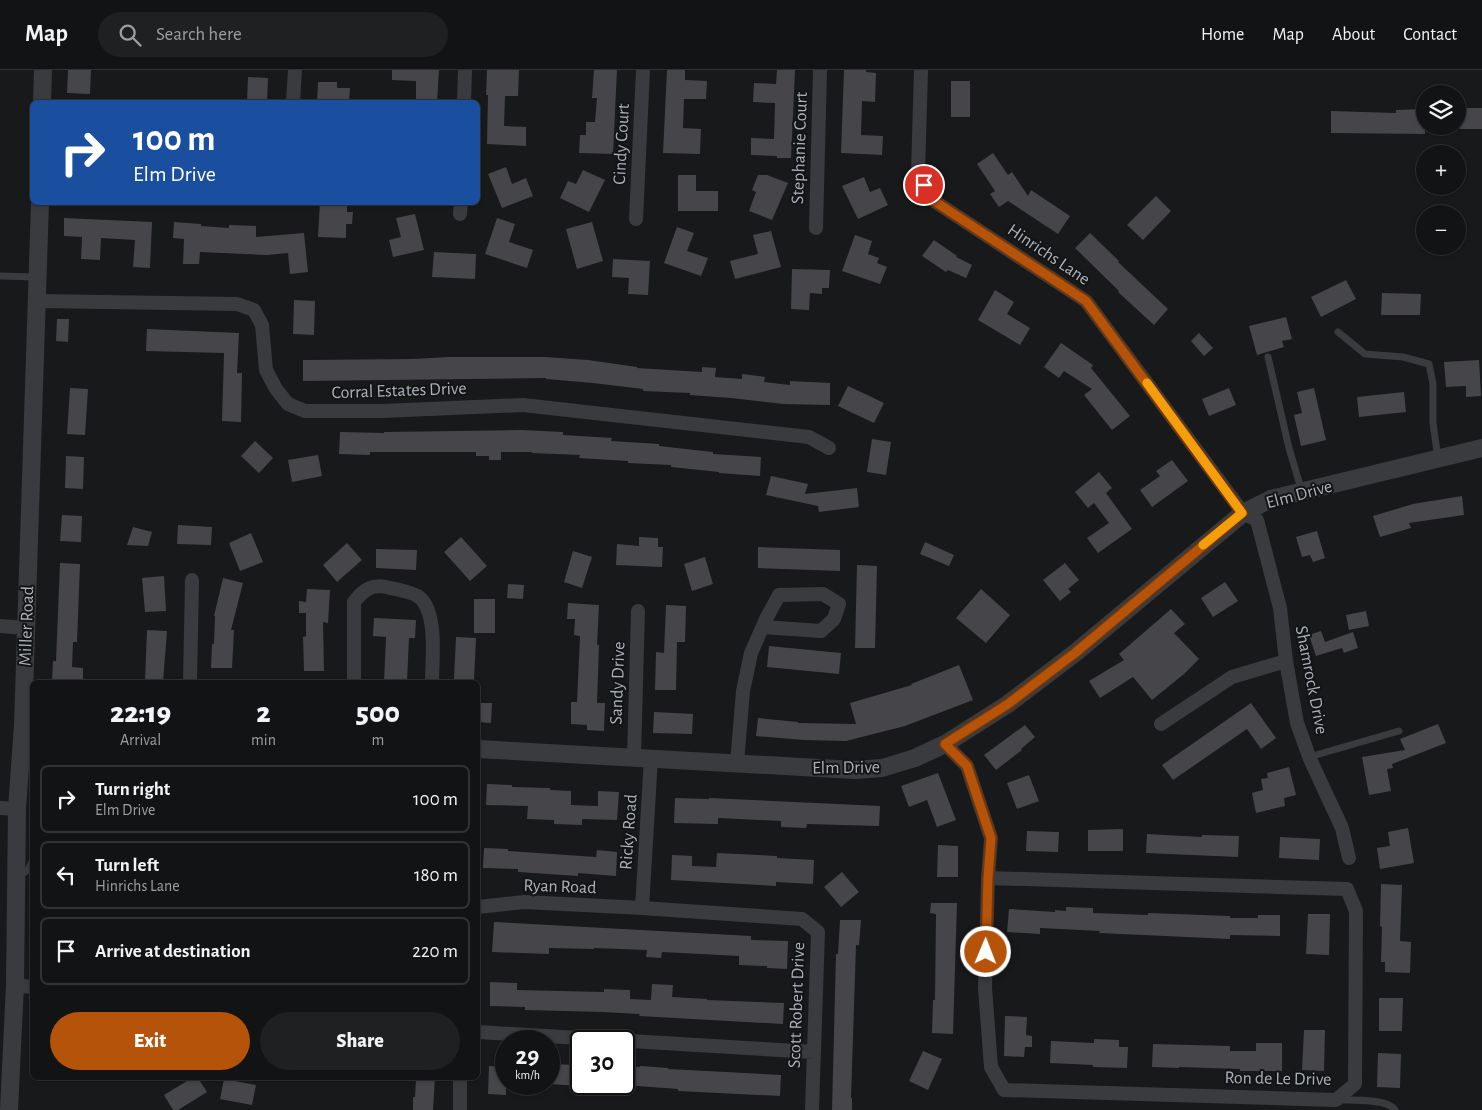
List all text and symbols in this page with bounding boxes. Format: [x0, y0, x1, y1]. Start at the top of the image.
search box [98, 12, 448, 57]
icon: search [116, 21, 144, 49]
text: Map [25, 22, 68, 46]
text: Search here [156, 25, 242, 44]
text: Home [1201, 26, 1244, 44]
text: Map [1272, 26, 1304, 44]
text: About [1332, 26, 1375, 44]
text: Contact [1403, 26, 1457, 44]
map controls [1416, 85, 1466, 255]
button: layers [1416, 85, 1466, 135]
street label: Stephanie Court [789, 91, 811, 204]
street label: Cindy Court [611, 103, 633, 185]
icon: right [50, 120, 115, 185]
text: 100 m [133, 122, 216, 157]
button: + [1416, 145, 1466, 195]
text: Elm Drive [133, 163, 216, 185]
pin [903, 164, 945, 206]
icon: arrive [910, 171, 938, 199]
button: − [1416, 205, 1466, 255]
street label: Hinrichs Lane [1004, 221, 1093, 289]
street label: Corral Estates Drive [331, 380, 467, 402]
street label: Elm Drive [1264, 477, 1334, 512]
street label: Miller Road [17, 586, 37, 666]
street label: Shamrock Drive [1292, 624, 1330, 736]
street label: Sandy Drive [608, 641, 628, 725]
text: 22:19 [110, 698, 171, 728]
text: 2 [256, 698, 271, 728]
text: 500 [356, 698, 400, 728]
text: Arrival [120, 732, 161, 748]
text: min [251, 732, 276, 748]
text: m [372, 732, 384, 748]
street label: Elm Drive [812, 758, 880, 778]
text: Turn right [95, 780, 170, 799]
icon: right [52, 785, 80, 813]
text: 100 m [413, 790, 458, 809]
street label: Ricky Road [617, 794, 641, 871]
text: Elm Drive [95, 802, 155, 818]
text: Turn left [95, 856, 159, 875]
icon: left [52, 861, 80, 889]
text: 180 m [414, 866, 458, 885]
street label: Ryan Road [523, 877, 597, 897]
text: Hinrichs Lane [95, 878, 180, 894]
position arrow [959, 925, 1011, 977]
icon: arrive [52, 937, 80, 965]
text: Arrive at destination [95, 942, 251, 961]
text: 220 m [412, 942, 458, 961]
street label: Scott Robert Drive [786, 942, 808, 1068]
button: Exit [50, 1012, 250, 1070]
button: Share [260, 1012, 460, 1070]
speed limit sign: 30 [570, 1030, 635, 1095]
text: 29 [516, 1044, 539, 1069]
text: km/h [515, 1069, 540, 1081]
street label: Ron de Le Drive [1224, 1069, 1332, 1089]

